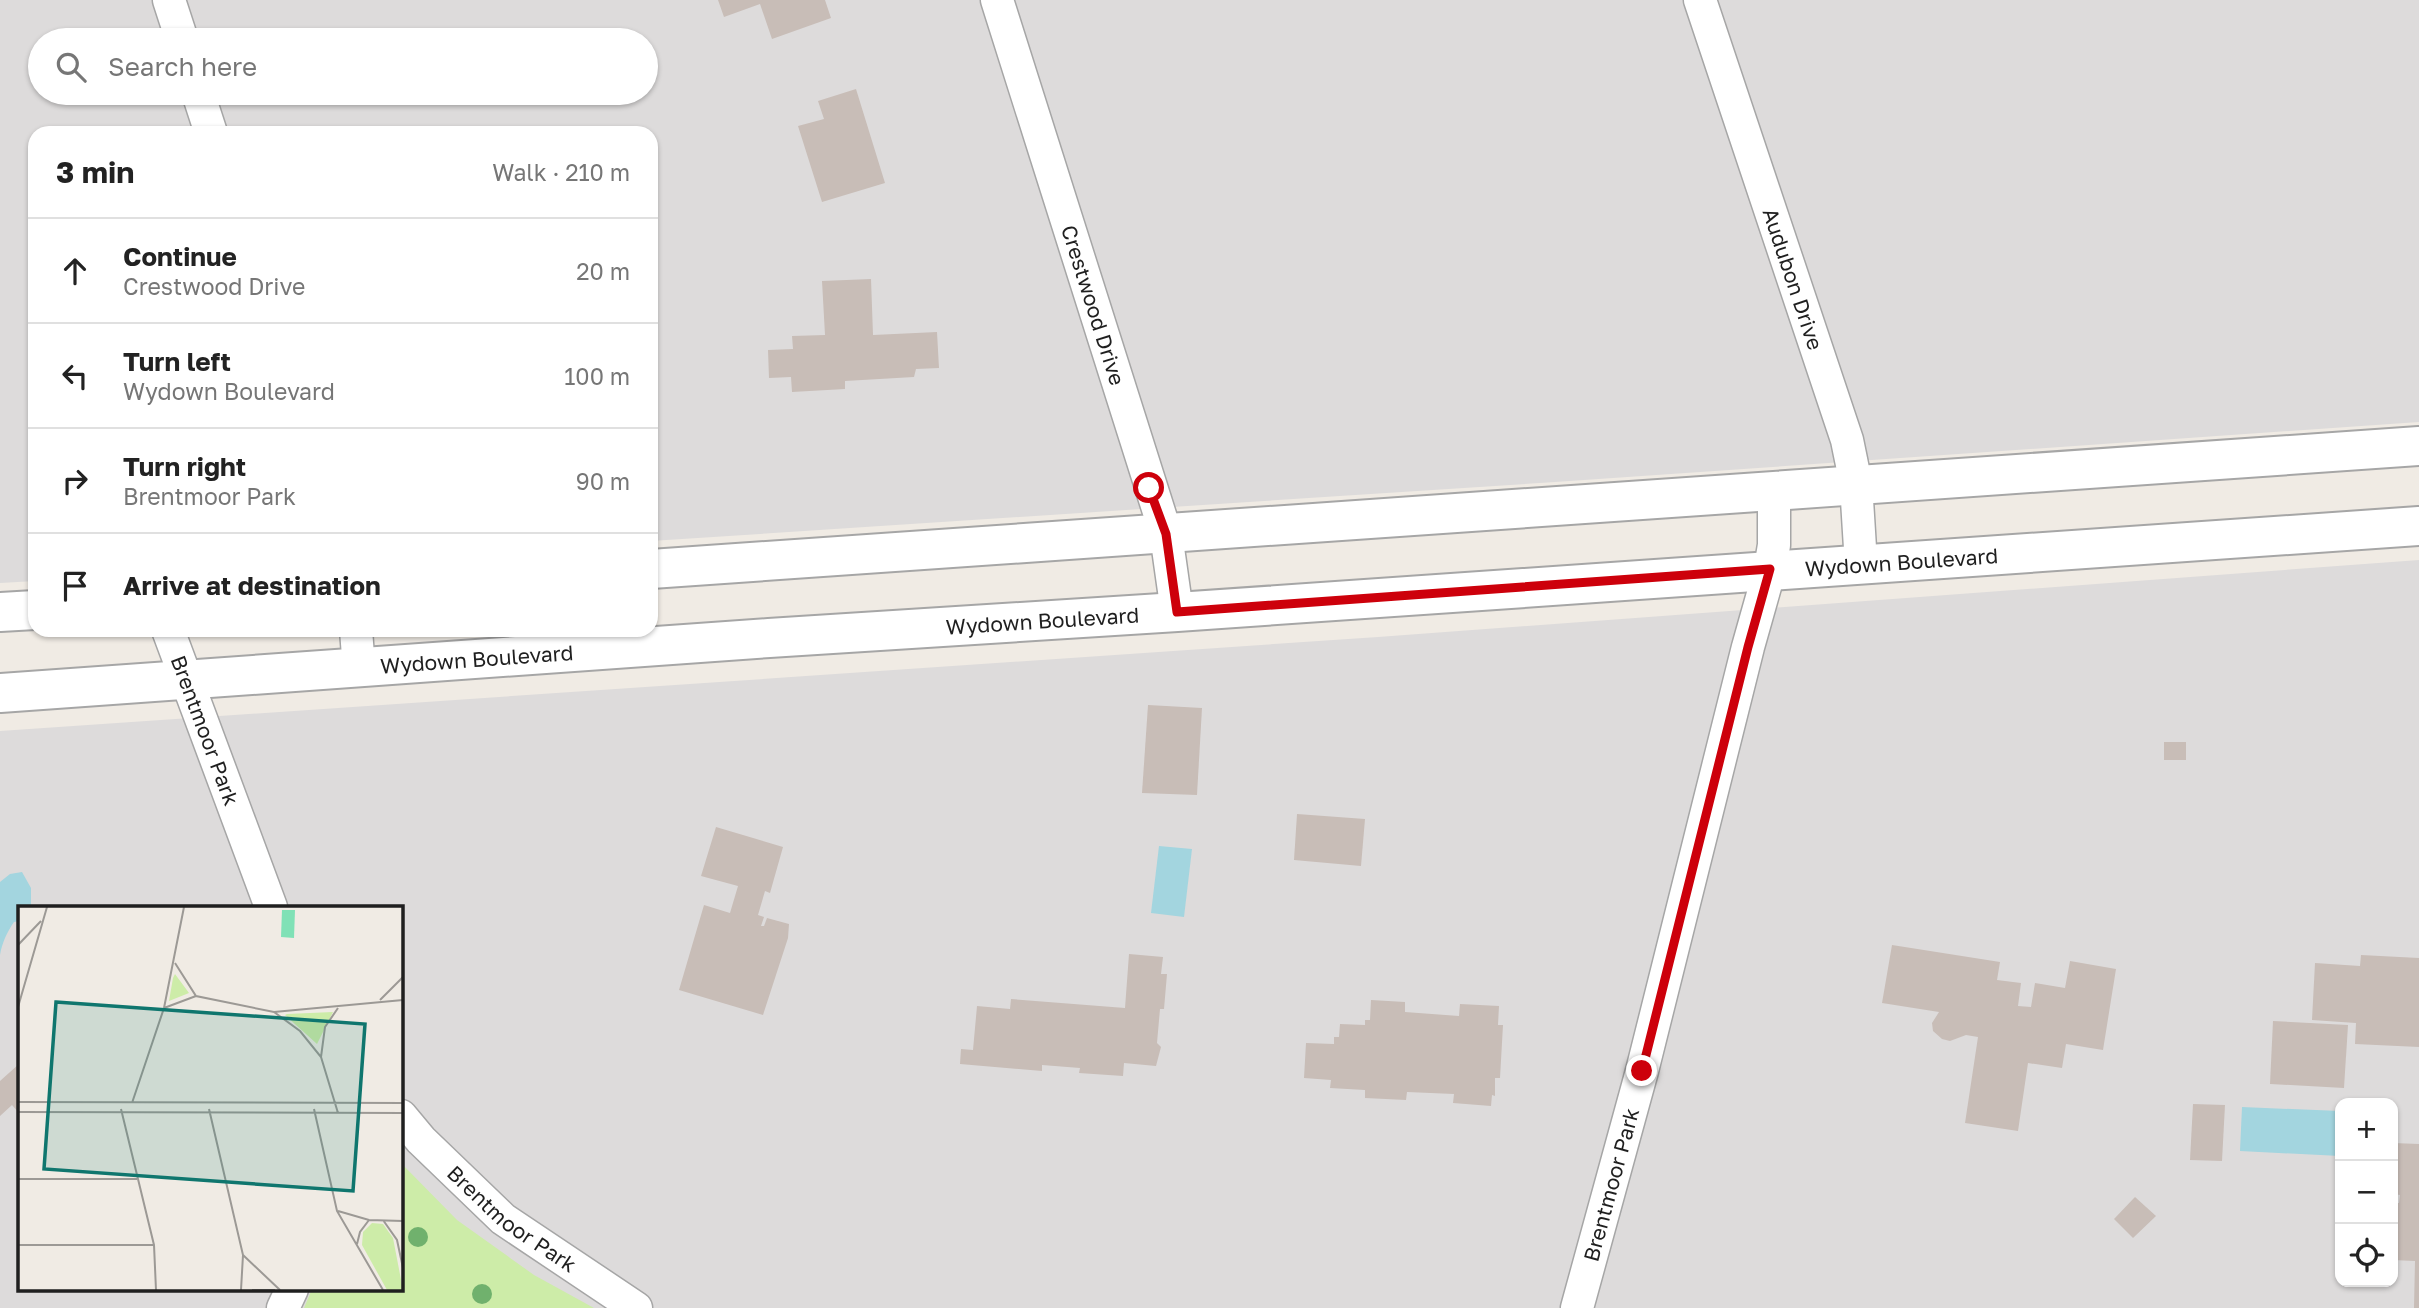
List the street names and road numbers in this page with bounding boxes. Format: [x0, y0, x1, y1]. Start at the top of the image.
street label: Audubon Drive [1757, 205, 1829, 353]
street label: Crestwood Drive [1056, 222, 1131, 388]
street label: Wydown Boulevard [1804, 542, 1999, 581]
street label: Wydown Boulevard [945, 601, 1140, 640]
street label: Wydown Boulevard [379, 639, 574, 679]
street label: Brentmoor Park [166, 652, 245, 809]
street label: Brentmoor Park [1577, 1105, 1644, 1264]
street label: Brentmoor Park [442, 1160, 582, 1278]

